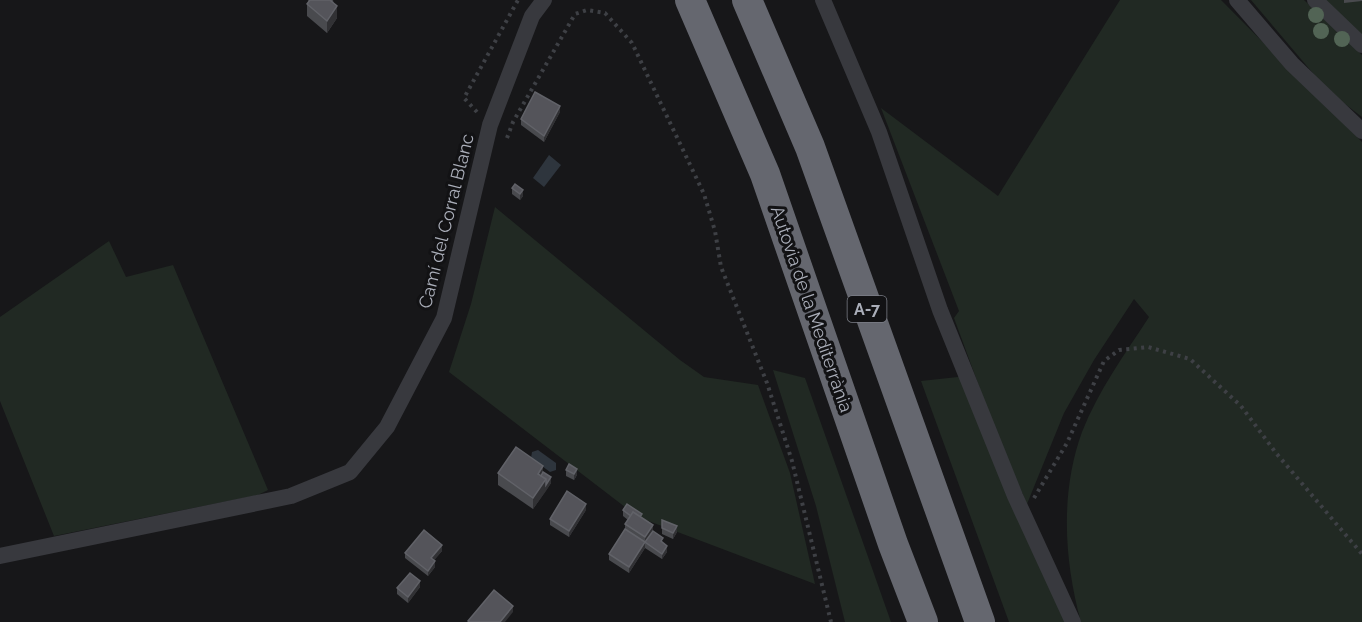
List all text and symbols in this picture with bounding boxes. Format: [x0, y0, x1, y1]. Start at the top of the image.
street label: Camí del Corral Blanc [414, 131, 478, 311]
street label: Autovia de la Mediterrània [767, 203, 857, 415]
road number: A-7 [848, 296, 886, 322]

